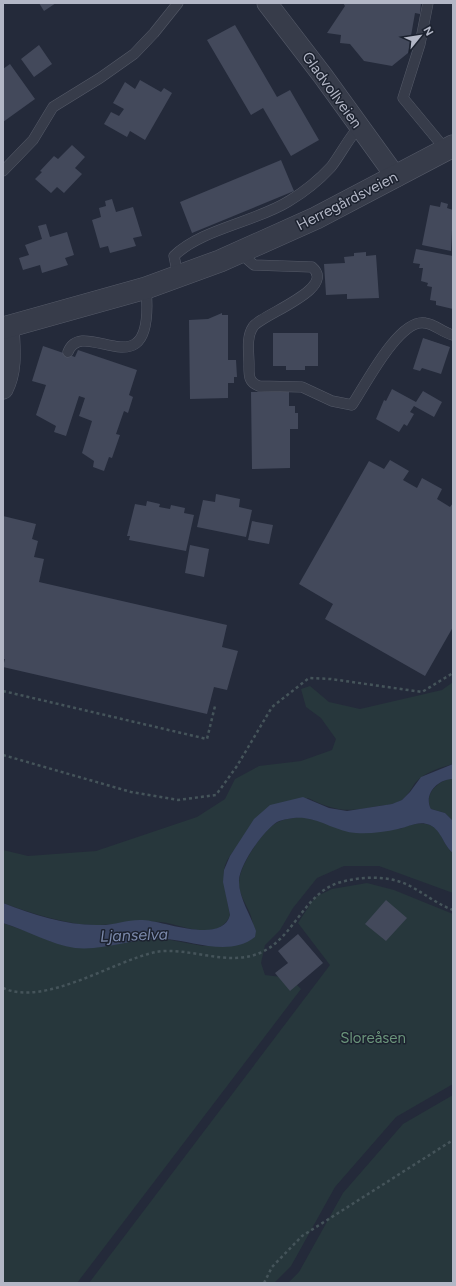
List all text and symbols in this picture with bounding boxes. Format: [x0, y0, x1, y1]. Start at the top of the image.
north arrow [400, 16, 440, 56]
text: N [420, 24, 436, 38]
street label: Gladvollveien [298, 48, 366, 132]
street label: Herregårdsveien [293, 168, 401, 234]
water label: Ljanselva [100, 924, 168, 946]
park label: Sloreåsen [340, 1029, 406, 1047]

